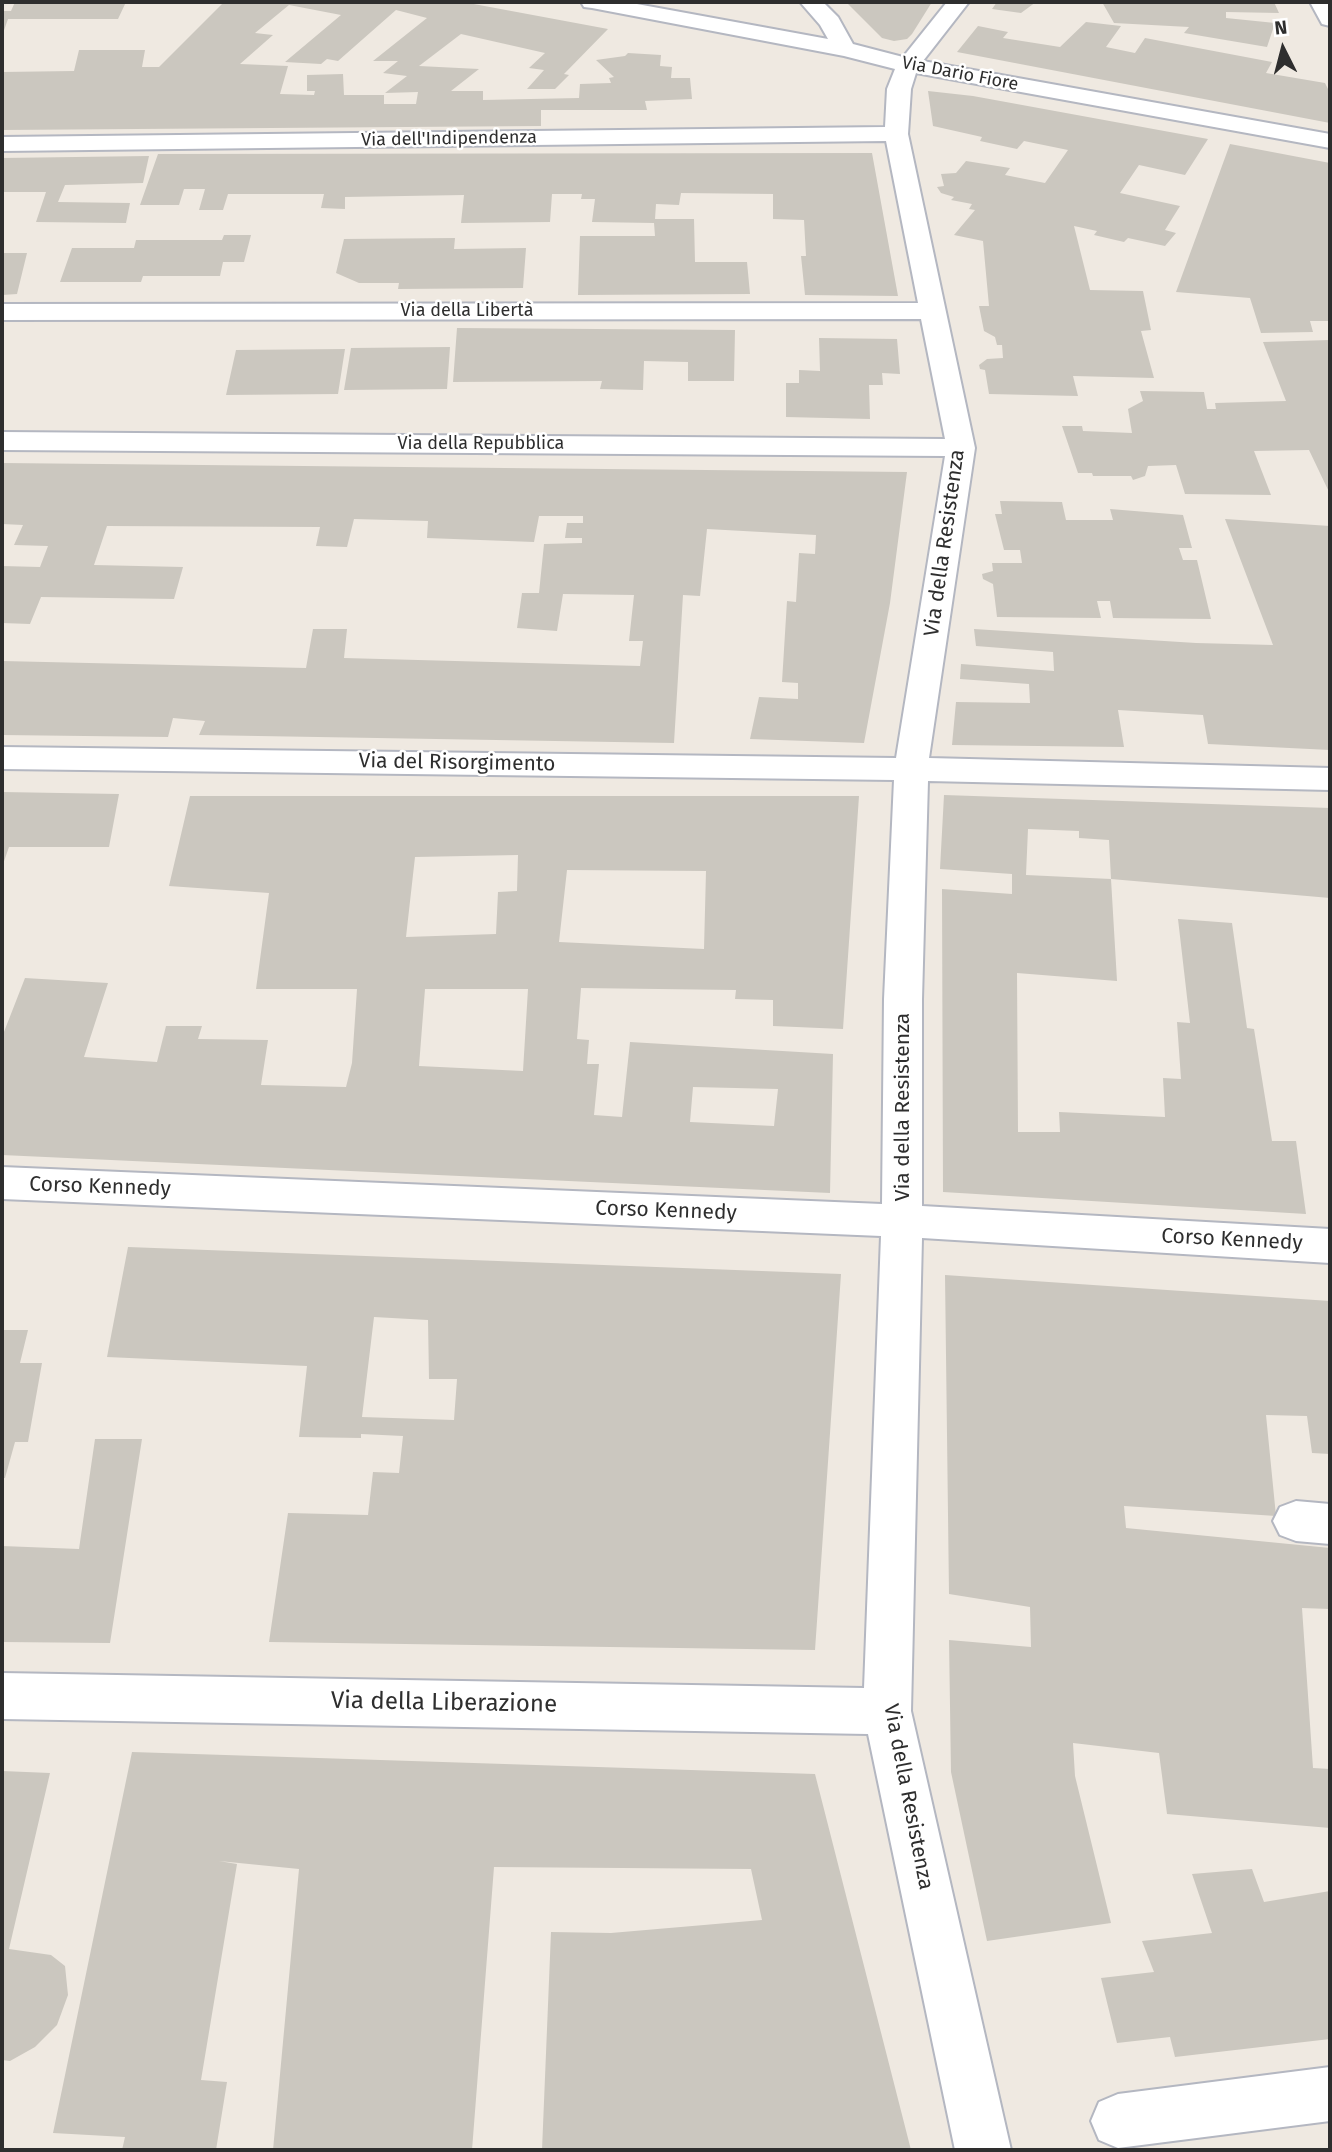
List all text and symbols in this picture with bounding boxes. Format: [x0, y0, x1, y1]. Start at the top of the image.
north arrow [1248, 14, 1318, 84]
text: N [1273, 16, 1288, 40]
street label: Via Dario Fiore [900, 52, 1020, 96]
street label: Via dell'Indipendenza [361, 127, 537, 151]
street label: Via della Libertà [401, 300, 533, 322]
street label: Via della Repubblica [398, 433, 564, 455]
street label: Via della Resistenza [919, 448, 971, 638]
street label: Via del Risorgimento [358, 749, 556, 777]
street label: Via della Resistenza [890, 1013, 916, 1201]
street label: Corso Kennedy [29, 1172, 171, 1202]
street label: Corso Kennedy [595, 1196, 737, 1226]
street label: Corso Kennedy [1161, 1224, 1303, 1256]
street label: Via della Liberazione [331, 1687, 557, 1719]
street label: Via della Resistenza [878, 1702, 938, 1892]

